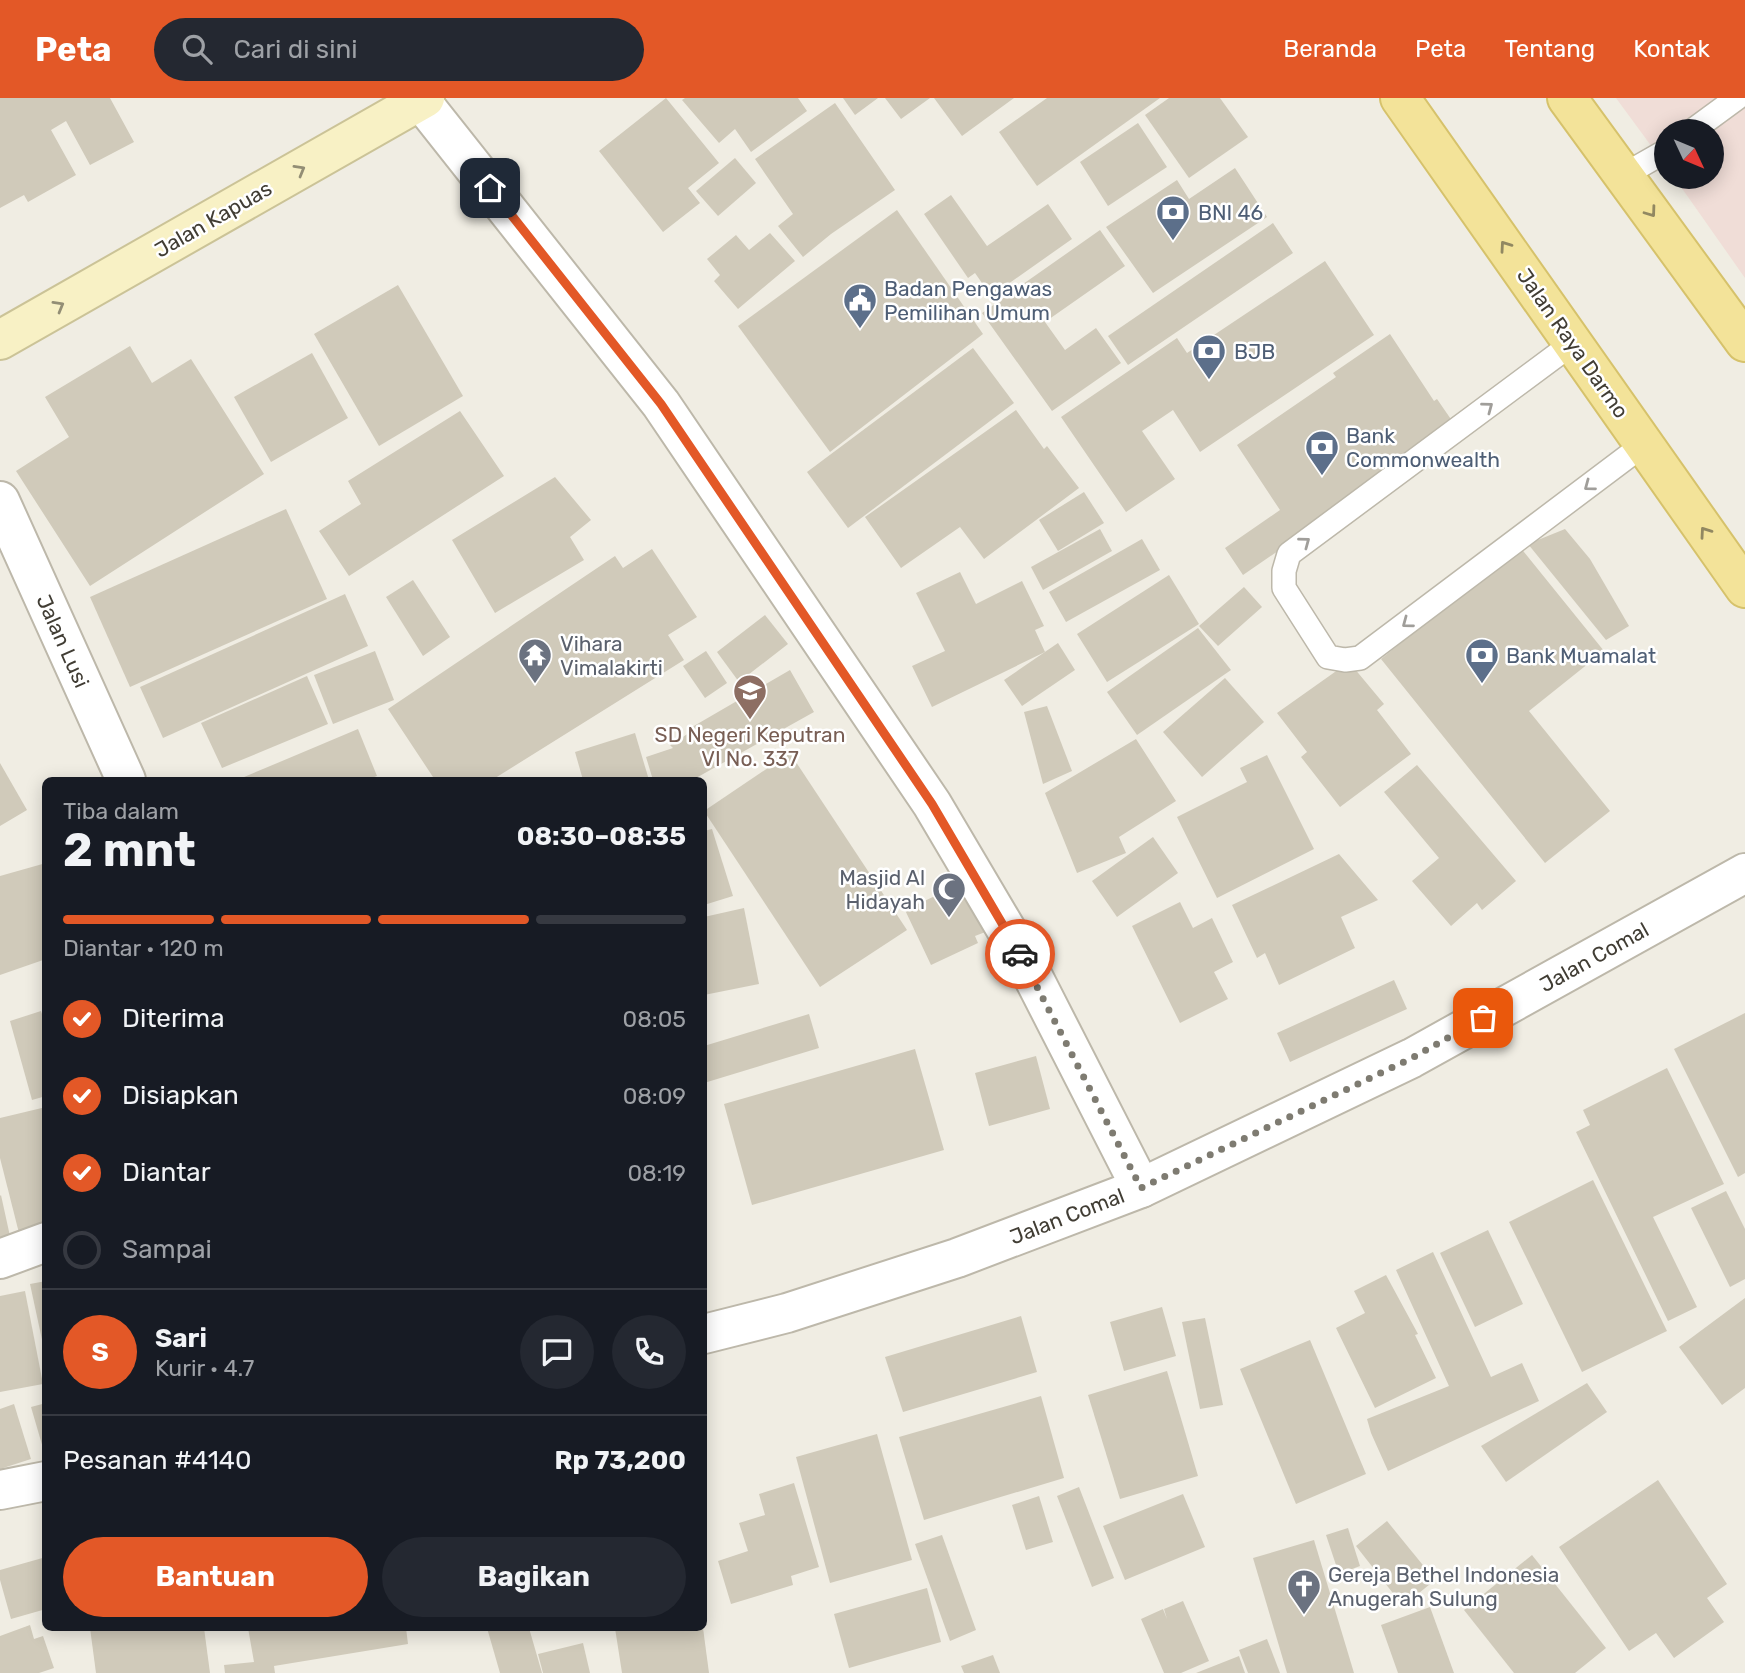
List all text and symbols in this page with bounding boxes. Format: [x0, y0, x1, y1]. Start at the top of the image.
search box [154, 18, 644, 81]
text: Peta [35, 30, 112, 69]
icon: search [178, 30, 216, 68]
text: Cari di sini [234, 34, 357, 65]
text: Beranda [1283, 35, 1377, 63]
text: Peta [1415, 35, 1466, 63]
text: Tentang [1504, 35, 1595, 63]
text: Kontak [1633, 35, 1710, 63]
north arrow [1654, 119, 1724, 189]
map controls [1654, 119, 1724, 189]
pin [460, 158, 520, 218]
one-way arrow [293, 165, 305, 178]
icon: home [471, 169, 509, 207]
street label: Jalan Kapuas [150, 175, 276, 263]
bank icon: BNI 46 [1154, 193, 1192, 242]
place label: BNI 46 [1198, 200, 1263, 225]
one-way arrow [1643, 204, 1655, 217]
one-way arrow [1500, 240, 1513, 253]
street label: Jalan Raya Darmo [1512, 263, 1634, 423]
place label: Badan Pengawas Pemilihan Umum [884, 276, 1052, 325]
public building icon: Badan Pengawas Pemilihan Umum [841, 281, 879, 330]
one-way arrow [52, 301, 65, 314]
bank icon: BJB [1190, 332, 1228, 381]
place label: BJB [1234, 339, 1275, 364]
one-way arrow [1480, 402, 1492, 415]
place label: Bank Commonwealth [1346, 423, 1500, 472]
bank icon: Bank Commonwealth [1303, 428, 1341, 477]
one-way arrow [1584, 478, 1597, 490]
one-way arrow [1701, 527, 1714, 540]
one-way arrow [1297, 538, 1310, 550]
street label: Jalan Lusi [31, 591, 95, 691]
one-way arrow [1402, 614, 1415, 627]
place label: Vihara Vimalakirti [560, 631, 663, 680]
temple icon: Vihara Vimalakirti [516, 636, 554, 685]
bank icon: Bank Muamalat [1463, 636, 1501, 685]
place label: Bank Muamalat [1506, 643, 1656, 668]
school or university icon: SD Negeri Keputran VI No. 337 [731, 672, 769, 721]
place label: SD Negeri Keputran VI No. 337 [655, 722, 845, 771]
text: Tiba dalam [63, 797, 179, 825]
text: 08:30–08:35 [517, 821, 686, 852]
text: 2 mnt [63, 823, 196, 878]
place label: Masjid Al Hidayah [839, 865, 925, 914]
mosque icon: Masjid Al Hidayah [930, 870, 968, 919]
street label: Jalan Comal [1535, 917, 1653, 997]
courier [985, 919, 1055, 989]
text: Diantar · 120 m [63, 934, 224, 962]
icon: car [1001, 935, 1039, 973]
pin [1453, 988, 1513, 1048]
icon: bag [1464, 999, 1502, 1037]
icon: check [63, 1000, 101, 1038]
text: Diterima [122, 1003, 225, 1034]
text: 08:05 [623, 1005, 686, 1033]
icon: check [63, 1077, 101, 1115]
text: Disiapkan [122, 1080, 239, 1111]
text: 08:09 [623, 1082, 686, 1110]
icon: check [63, 1154, 101, 1192]
text: Diantar [122, 1157, 211, 1188]
text: 08:19 [627, 1159, 686, 1187]
street label: Jalan Comal [1006, 1183, 1128, 1249]
text: Sampai [122, 1234, 212, 1265]
button: chat [520, 1315, 594, 1389]
button: phone [612, 1315, 686, 1389]
text: Sari [155, 1323, 207, 1354]
text: S [91, 1337, 109, 1368]
text: Kurir · 4.7 [155, 1354, 254, 1382]
text: Pesanan #4140 [63, 1445, 251, 1476]
text: Rp 73,200 [555, 1445, 686, 1476]
button: Bantuan [63, 1537, 368, 1617]
button: Bagikan [382, 1537, 686, 1617]
place label: Gereja Bethel Indonesia Anugerah Sulung [1328, 1562, 1559, 1611]
church icon: Gereja Bethel Indonesia Anugerah Sulung [1285, 1567, 1323, 1616]

